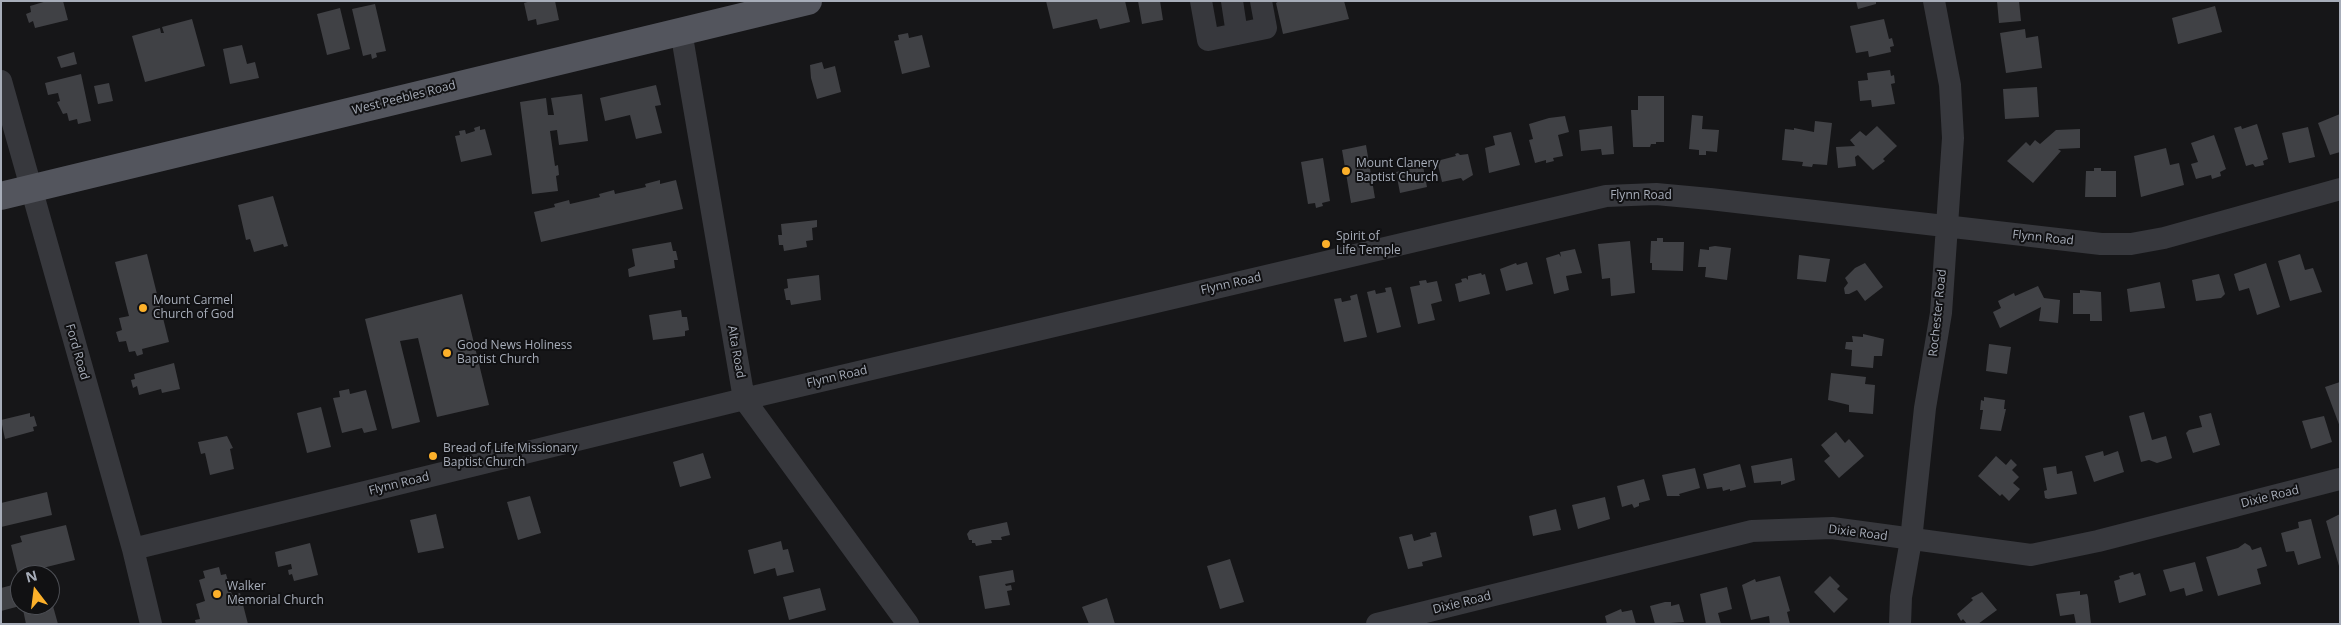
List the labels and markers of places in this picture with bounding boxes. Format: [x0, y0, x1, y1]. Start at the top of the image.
place label: Mount Clanery Baptist Church [1356, 157, 1438, 185]
marker: Mount Clanery Baptist Church [1340, 165, 1352, 177]
place label: Spirit of Life Temple [1336, 230, 1401, 258]
marker: Spirit of Life Temple [1320, 238, 1332, 250]
place label: Mount Carmel Church of God [153, 294, 234, 322]
marker: Mount Carmel Church of God [137, 302, 149, 314]
place label: Good News Holiness Baptist Church [457, 339, 572, 367]
marker: Good News Holiness Baptist Church [441, 347, 453, 359]
place label: Bread of Life Missionary Baptist Church [443, 442, 578, 470]
marker: Bread of Life Missionary Baptist Church [427, 450, 439, 462]
place label: Walker Memorial Church [227, 580, 324, 608]
marker: Walker Memorial Church [211, 588, 223, 600]

